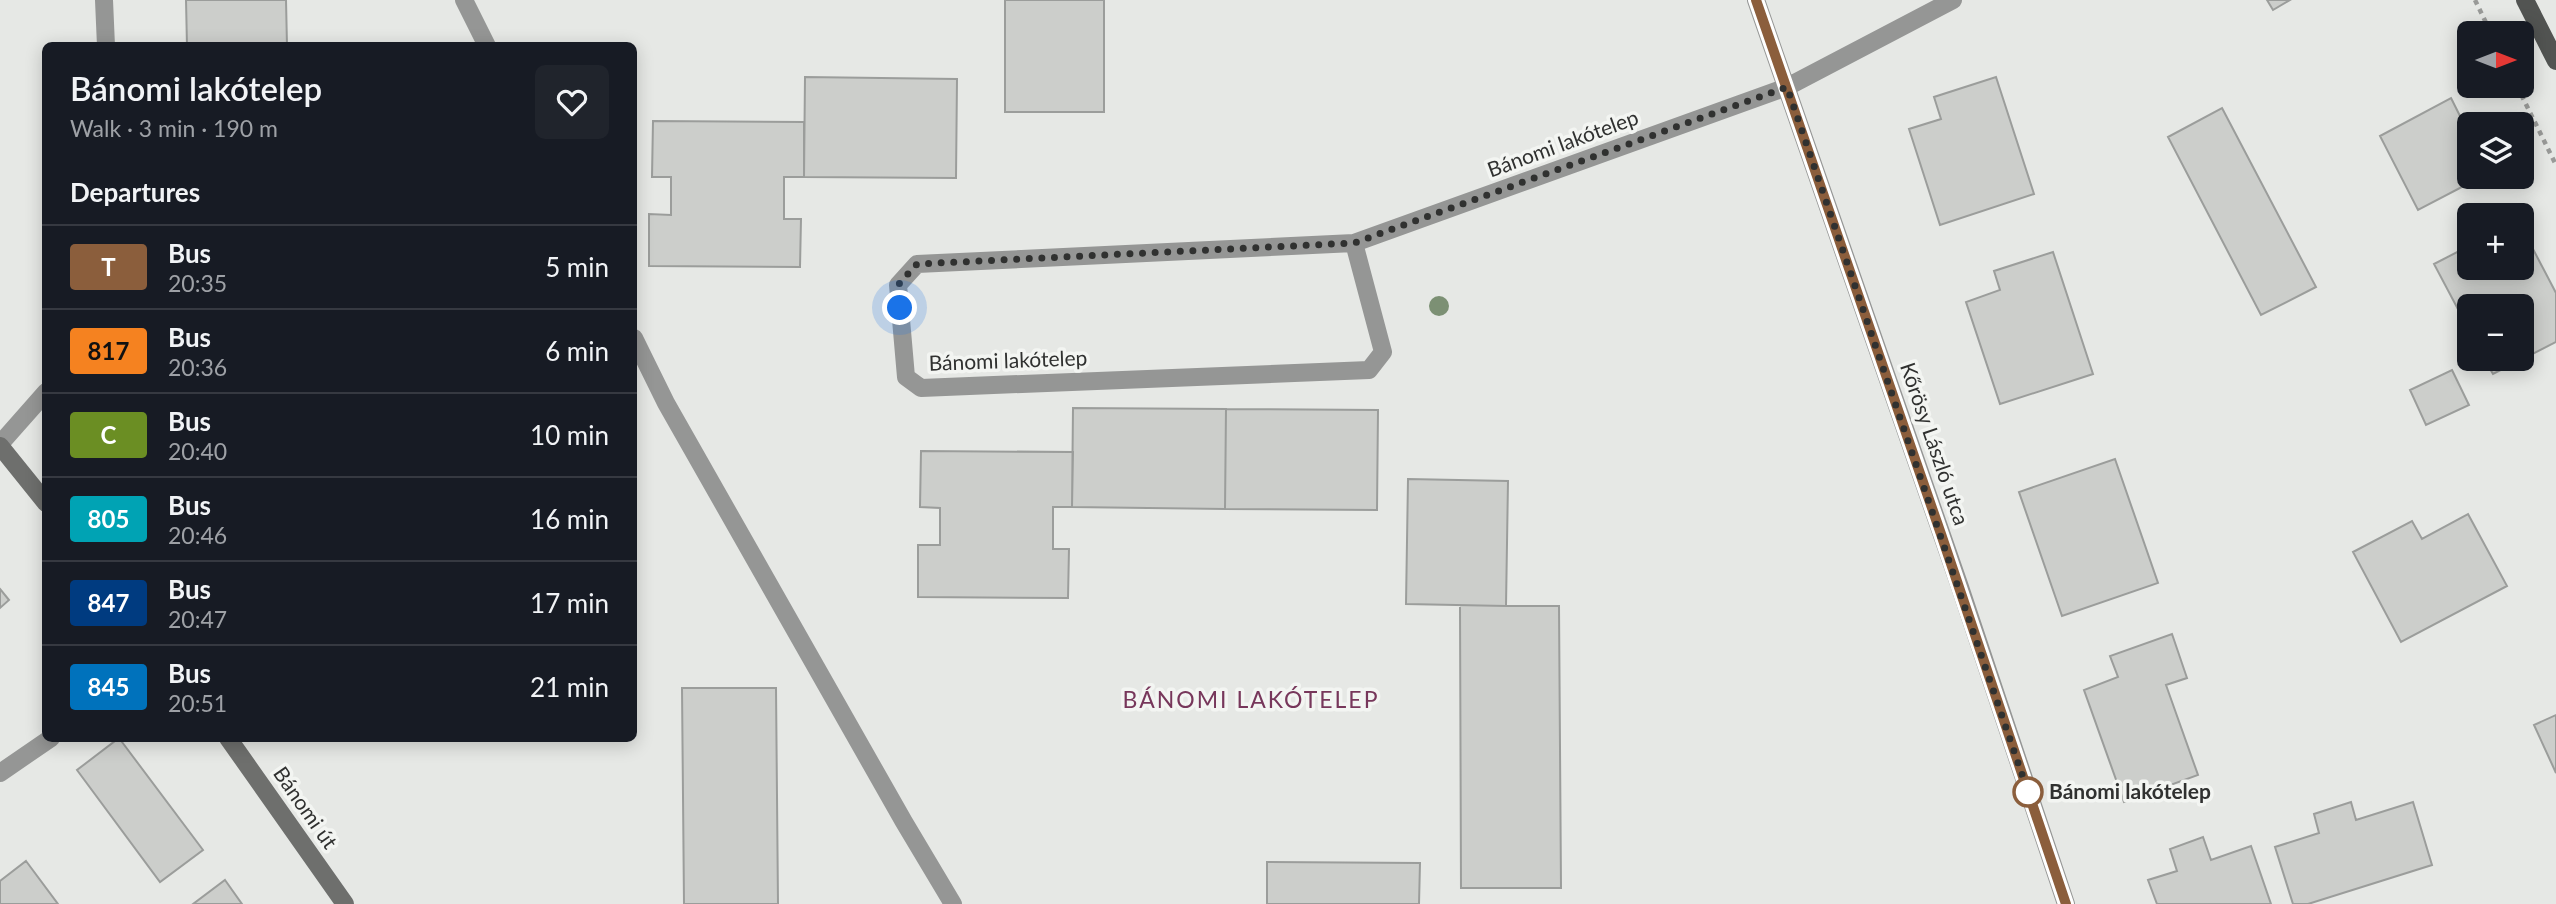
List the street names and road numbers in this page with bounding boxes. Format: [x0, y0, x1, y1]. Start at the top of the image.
street label: Bánomi lakótelep [1484, 104, 1641, 181]
street label: Bánomi lakótelep [928, 344, 1088, 375]
street label: Kőrösy László utca [1896, 359, 1975, 528]
street label: Bánomi út [269, 761, 344, 853]

